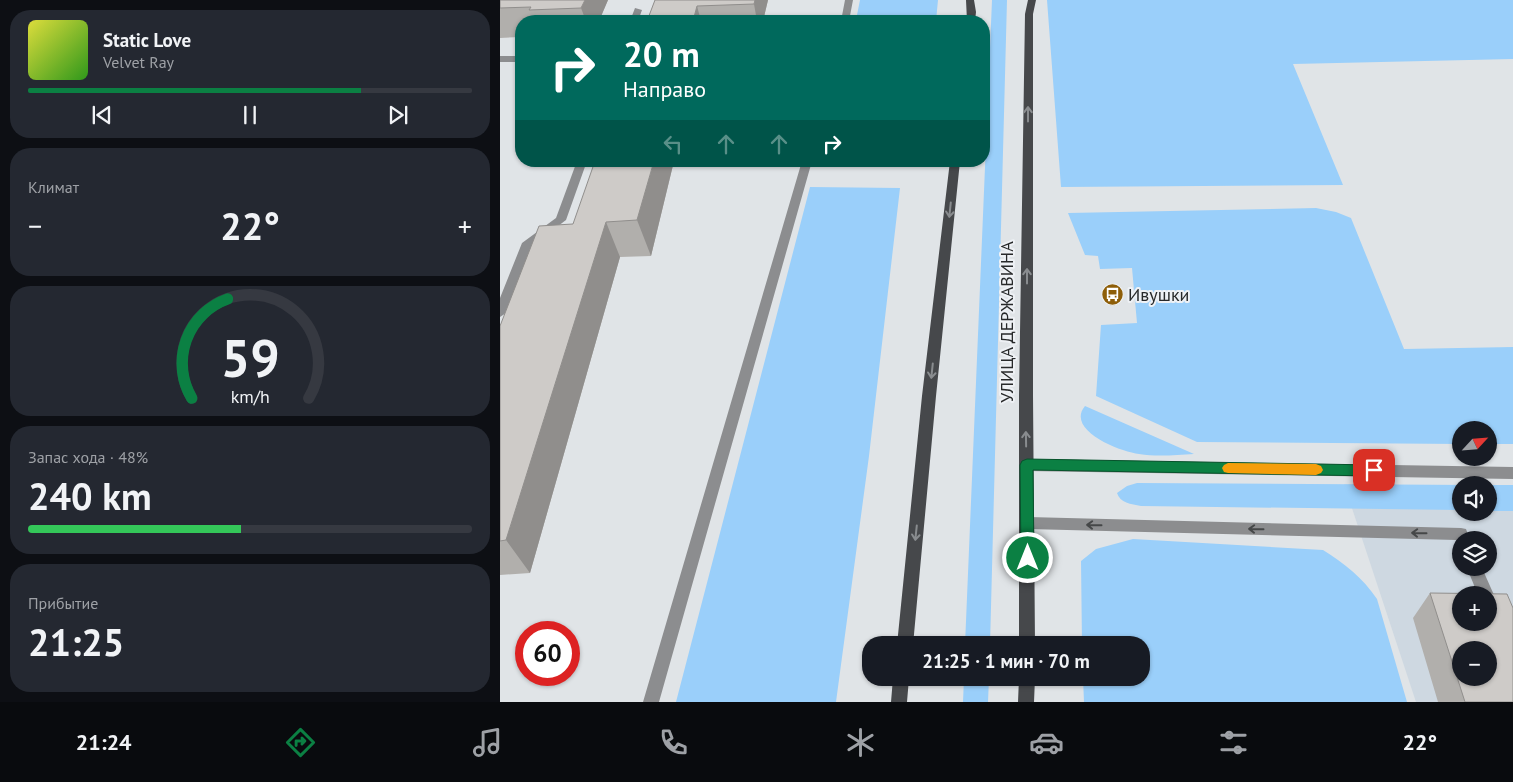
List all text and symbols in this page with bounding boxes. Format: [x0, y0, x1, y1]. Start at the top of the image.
text: Static Love [103, 28, 191, 52]
text: 20 m [623, 31, 700, 77]
icon: right [540, 35, 605, 100]
text: Velvet Ray [103, 52, 174, 72]
text: Направо [623, 75, 706, 103]
icon: previous [88, 101, 116, 129]
icon: pause [236, 101, 264, 129]
icon: next [384, 101, 412, 129]
one-way arrow [1023, 106, 1033, 122]
icon: left [659, 130, 687, 158]
icon: ahead [712, 130, 740, 158]
icon: ahead [765, 130, 793, 158]
icon: right [818, 130, 846, 158]
text: Климат [28, 177, 79, 197]
text: 22° [220, 201, 280, 250]
one-way arrow [945, 201, 955, 217]
text: − [28, 207, 42, 244]
text: + [458, 207, 472, 244]
street label: УЛИЦА ДЕРЖАВИНА [995, 241, 1018, 403]
one-way arrow [1022, 269, 1032, 285]
bus stop icon: Ивушки [1100, 283, 1124, 307]
place label: Ивушки [1128, 283, 1189, 306]
text: 59 [221, 324, 279, 391]
one-way arrow [927, 363, 937, 379]
text: km/h [230, 385, 270, 408]
north arrow [1452, 421, 1498, 466]
map controls [1452, 421, 1497, 686]
one-way arrow [1021, 431, 1031, 448]
text: Запас хода · 48% [28, 447, 148, 467]
pin [1353, 449, 1395, 491]
icon: arrive [1360, 456, 1388, 484]
text: 240 km [28, 471, 152, 520]
button: sound [1452, 476, 1497, 521]
one-way arrow [1086, 520, 1102, 530]
one-way arrow [1248, 524, 1264, 534]
one-way arrow [911, 525, 920, 541]
one-way arrow [1411, 528, 1427, 538]
position arrow [1001, 531, 1053, 583]
button: layers [1452, 531, 1497, 576]
button: + [1452, 586, 1497, 631]
text: Прибытие [28, 593, 98, 613]
text: 21:25 [28, 617, 124, 666]
speed limit sign: 60 [515, 621, 580, 686]
button: − [1452, 641, 1497, 686]
text: 21:25 · 1 мин · 70 m [922, 649, 1090, 673]
icon: directions [283, 725, 318, 760]
icon: music [470, 725, 505, 760]
icon: phone [656, 725, 691, 760]
icon: climate [843, 725, 878, 760]
icon: car [1029, 725, 1064, 760]
icon: filters [1216, 725, 1251, 760]
text: 21:24 [76, 728, 132, 756]
text: 22° [1403, 728, 1437, 756]

